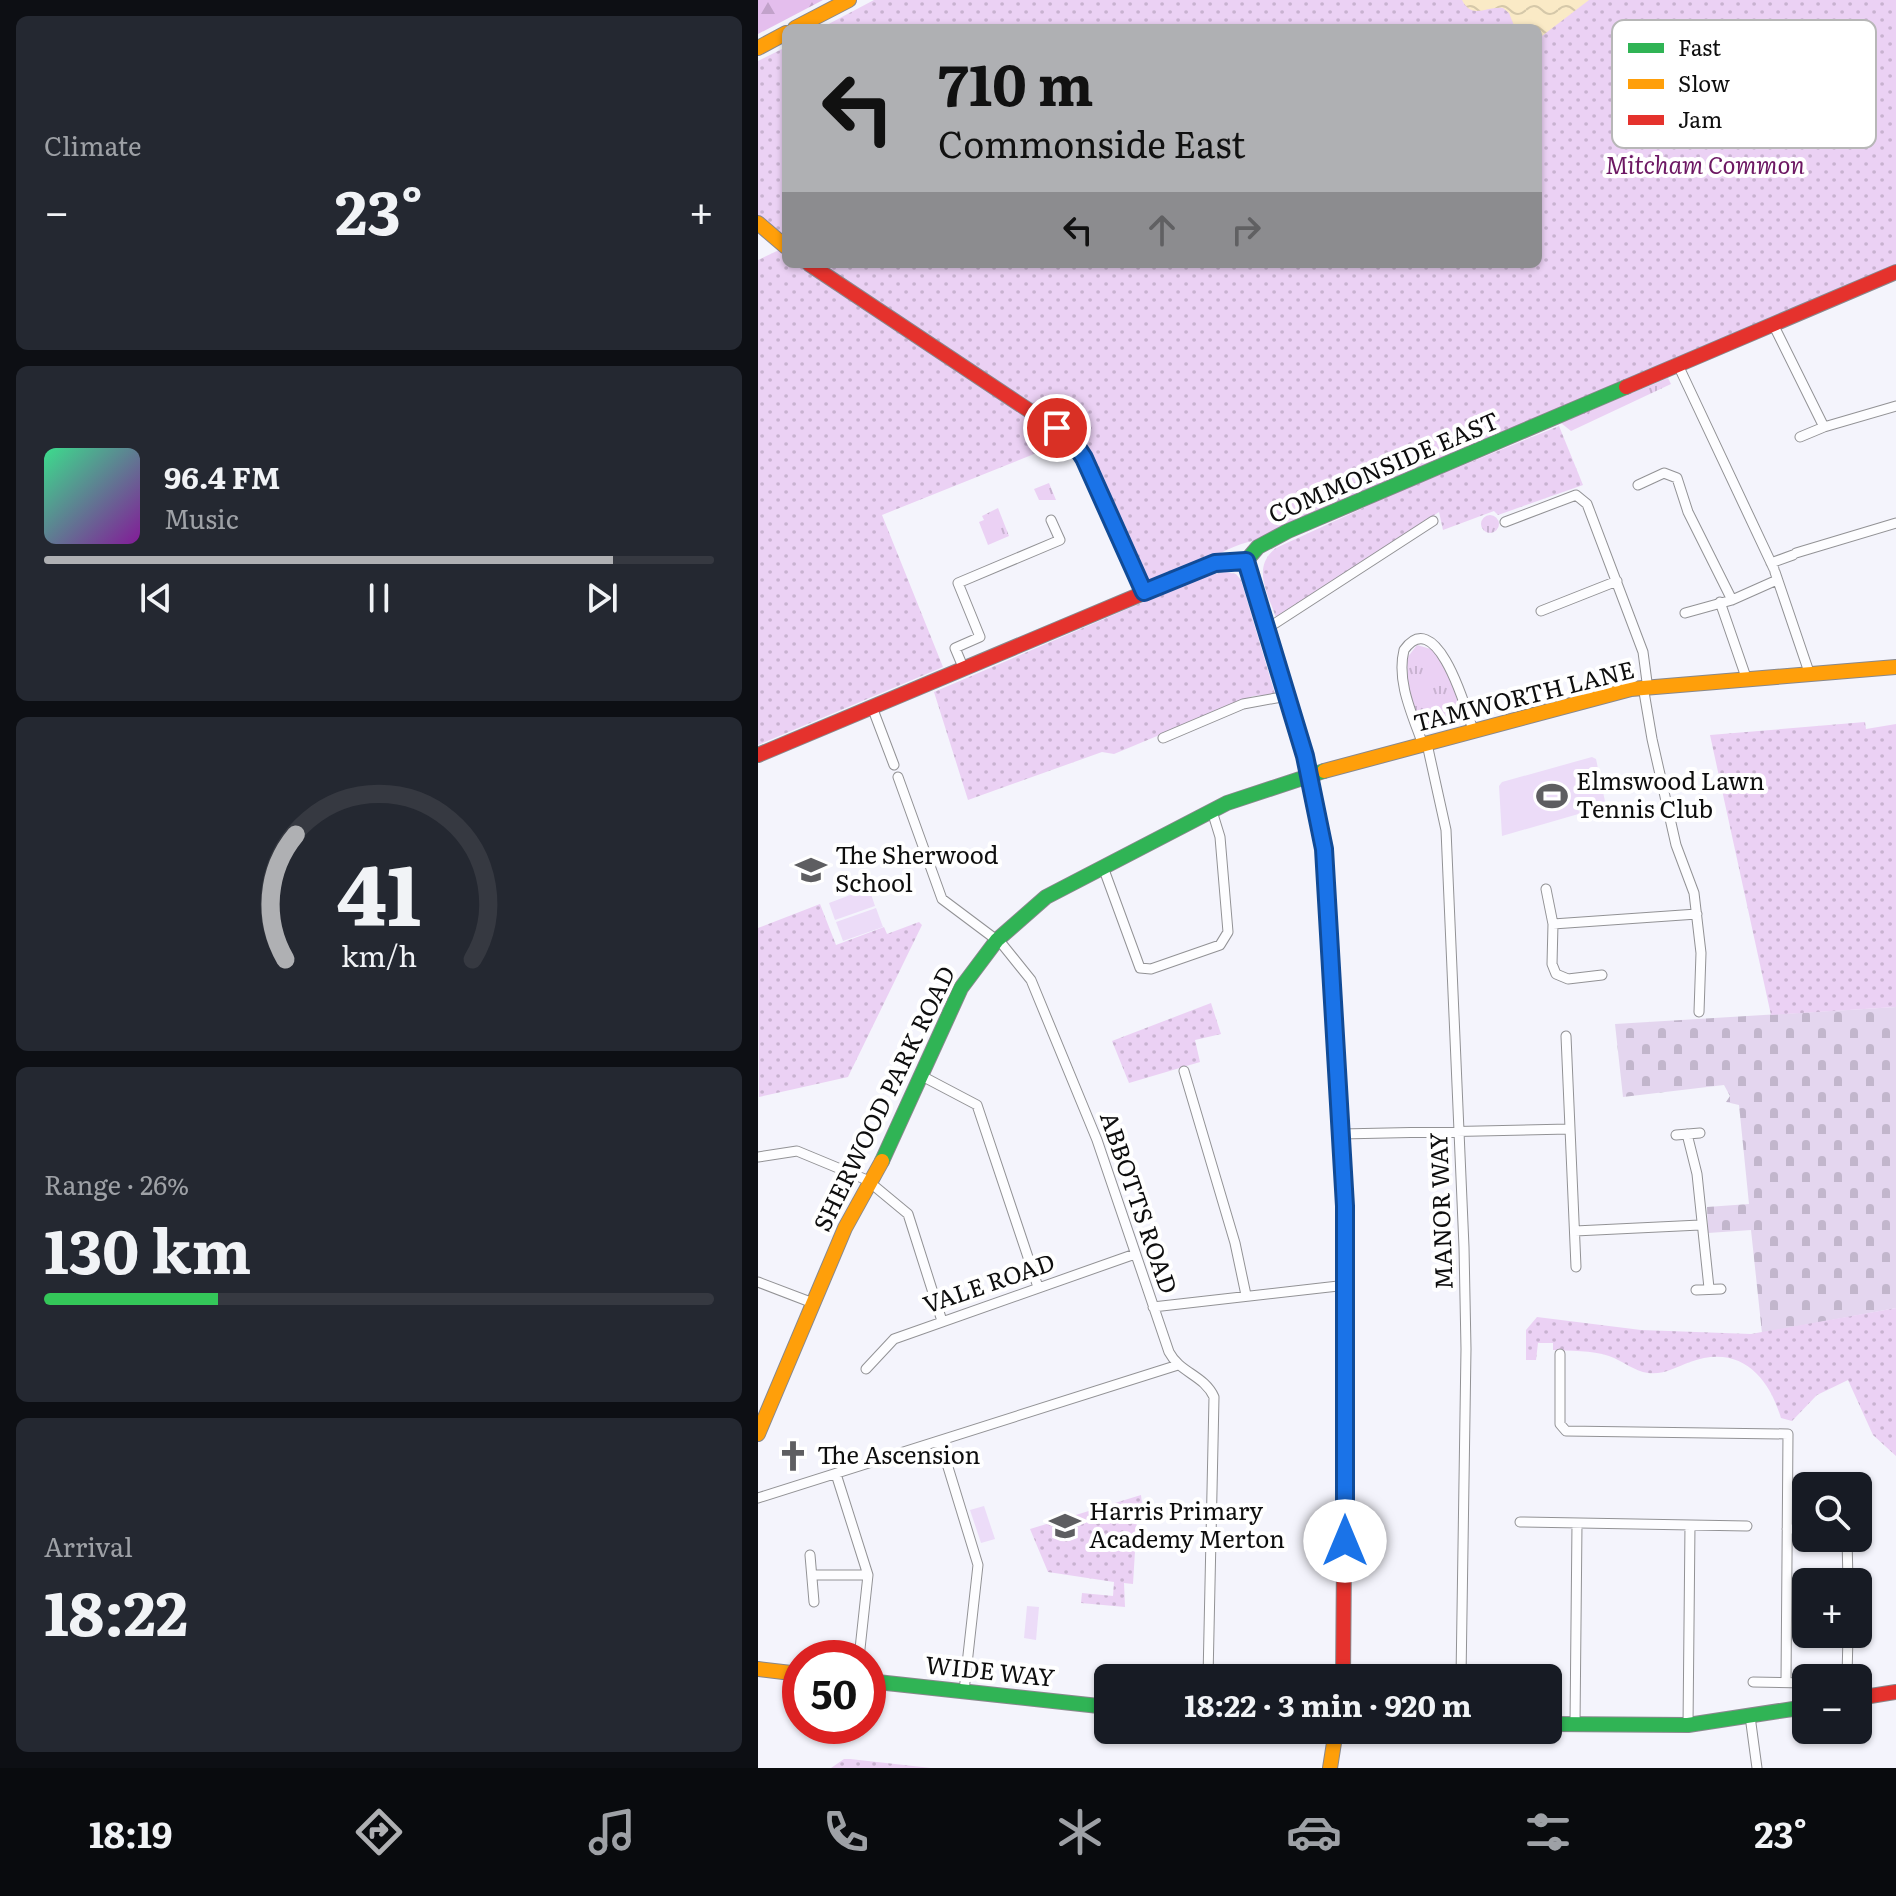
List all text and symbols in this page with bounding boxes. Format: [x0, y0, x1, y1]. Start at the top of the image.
legend [1612, 20, 1876, 148]
text: Fast [1678, 30, 1721, 63]
text: 710 m [938, 40, 1094, 123]
icon: left [806, 56, 910, 160]
text: Slow [1678, 66, 1730, 99]
text: Jam [1678, 102, 1722, 135]
text: Commonside East [938, 116, 1246, 169]
text: Climate [44, 125, 142, 164]
park label: Mitcham Common [1605, 146, 1805, 181]
text: 23° [335, 164, 423, 253]
text: − [44, 176, 70, 242]
text: + [688, 176, 714, 242]
icon: left [1056, 208, 1100, 252]
icon: ahead [1140, 208, 1184, 252]
icon: right [1224, 208, 1268, 252]
pin [1023, 394, 1091, 462]
street label: COMMONSIDE EAST [1262, 401, 1504, 530]
icon: arrive [1035, 406, 1079, 450]
text: 96.4 FM [164, 454, 280, 498]
text: Music [164, 498, 239, 537]
icon: previous [134, 576, 178, 620]
icon: pause [357, 576, 401, 620]
icon: next [580, 576, 624, 620]
street label: TAMWORTH LANE [1409, 650, 1638, 739]
place label: Elmswood Lawn Tennis Club [1576, 762, 1765, 825]
sports icon: Elmswood Lawn Tennis Club [1535, 779, 1569, 813]
text: 41 [337, 828, 421, 952]
place label: The Sherwood School [835, 836, 999, 899]
school or university icon: The Sherwood School [794, 853, 828, 887]
text: km/h [341, 933, 417, 976]
street label: SHERWOOD PARK ROAD [803, 959, 962, 1237]
street label: ABBOTTS ROAD [1093, 1106, 1188, 1298]
street label: MANOR WAY [1419, 1132, 1460, 1291]
text: Range · 26% [44, 1164, 189, 1203]
text: 130 km [44, 1203, 251, 1292]
street label: VALE ROAD [918, 1243, 1059, 1321]
place label: The Ascension [817, 1436, 981, 1471]
church icon: The Ascension [776, 1439, 810, 1473]
map controls [1792, 1472, 1872, 1744]
button: search [1792, 1472, 1872, 1552]
place label: Harris Primary Academy Merton [1089, 1492, 1285, 1555]
position arrow [1303, 1499, 1387, 1583]
school or university icon: Harris Primary Academy Merton [1048, 1509, 1082, 1543]
text: Arrival [44, 1526, 133, 1565]
text: 18:22 [44, 1565, 188, 1654]
button: + [1792, 1568, 1872, 1648]
speed limit sign: 50 [782, 1640, 886, 1744]
street label: WIDE WAY [924, 1645, 1057, 1694]
button: − [1792, 1664, 1872, 1744]
text: 18:22 · 3 min · 920 m [1184, 1682, 1472, 1726]
icon: directions [351, 1804, 407, 1860]
icon: music [584, 1804, 640, 1860]
icon: phone [818, 1804, 874, 1860]
icon: climate [1052, 1804, 1108, 1860]
icon: car [1286, 1804, 1342, 1860]
icon: filters [1520, 1804, 1576, 1860]
text: 18:19 [89, 1806, 173, 1859]
text: 23° [1754, 1806, 1807, 1859]

